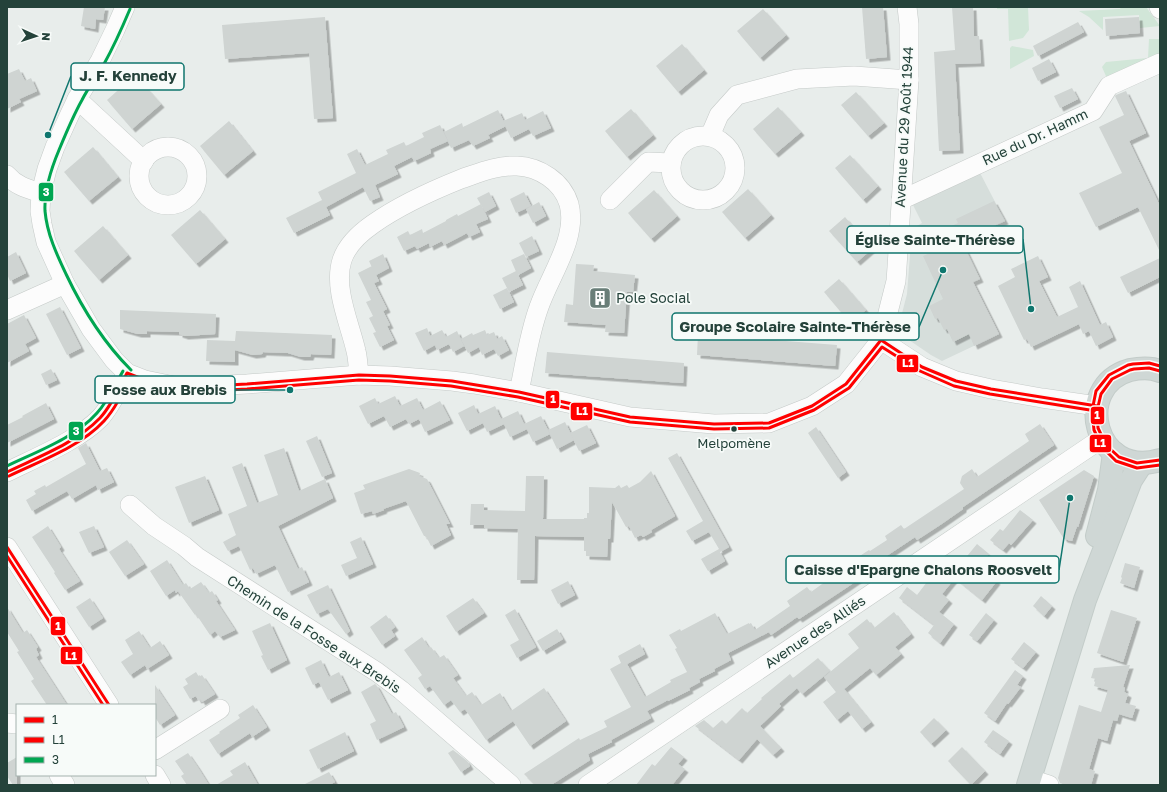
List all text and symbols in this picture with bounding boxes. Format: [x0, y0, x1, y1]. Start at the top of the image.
north arrow [16, 16, 56, 56]
text: N [40, 32, 53, 41]
street label: Avenue du 29 Août 1944 [891, 46, 916, 208]
callout: J. F. Kennedy [71, 63, 184, 90]
text: J. F. Kennedy [79, 66, 177, 84]
street label: Rue du Dr. Hamm [979, 105, 1090, 168]
line badge: 3 [38, 182, 54, 202]
text: 3 [43, 185, 50, 198]
callout: Église Sainte-Thérèse [847, 226, 1023, 253]
text: Église Sainte-Thérèse [855, 230, 1015, 248]
building icon: Pole Social [587, 285, 613, 311]
place label: Pole Social [616, 289, 691, 306]
callout: Groupe Scolaire Sainte-Thérèse [672, 313, 919, 340]
text: Groupe Scolaire Sainte-Thérèse [679, 317, 911, 335]
line badge: L1 [896, 354, 919, 373]
text: L1 [902, 356, 914, 369]
callout: Fosse aux Brebis [95, 376, 235, 403]
text: Fosse aux Brebis [103, 380, 227, 398]
line badge: 1 [545, 390, 560, 409]
text: 1 [550, 392, 556, 405]
line badge: L1 [570, 402, 593, 421]
text: L1 [576, 404, 588, 417]
line badge: 1 [1090, 406, 1105, 425]
text: 1 [1094, 408, 1100, 421]
line badge: 3 [68, 421, 84, 441]
text: 3 [73, 424, 80, 437]
marker: Melpomène [729, 424, 739, 434]
line badge: L1 [1089, 434, 1112, 453]
place label: Melpomène [697, 435, 771, 451]
text: L1 [1094, 436, 1106, 449]
callout: Caisse d'Epargne Chalons Roosvelt [786, 556, 1059, 583]
text: Caisse d'Epargne Chalons Roosvelt [794, 560, 1052, 578]
street label: Chemin de la Fosse aux Brebis [224, 571, 404, 696]
street label: Avenue des Alliés [761, 592, 868, 672]
line badge: 1 [50, 616, 66, 636]
text: 1 [55, 619, 61, 632]
line badge: L1 [60, 646, 83, 665]
text: L1 [65, 649, 77, 662]
legend [16, 704, 156, 776]
text: 1 [52, 712, 58, 727]
text: L1 [52, 732, 65, 747]
text: 3 [52, 752, 59, 767]

